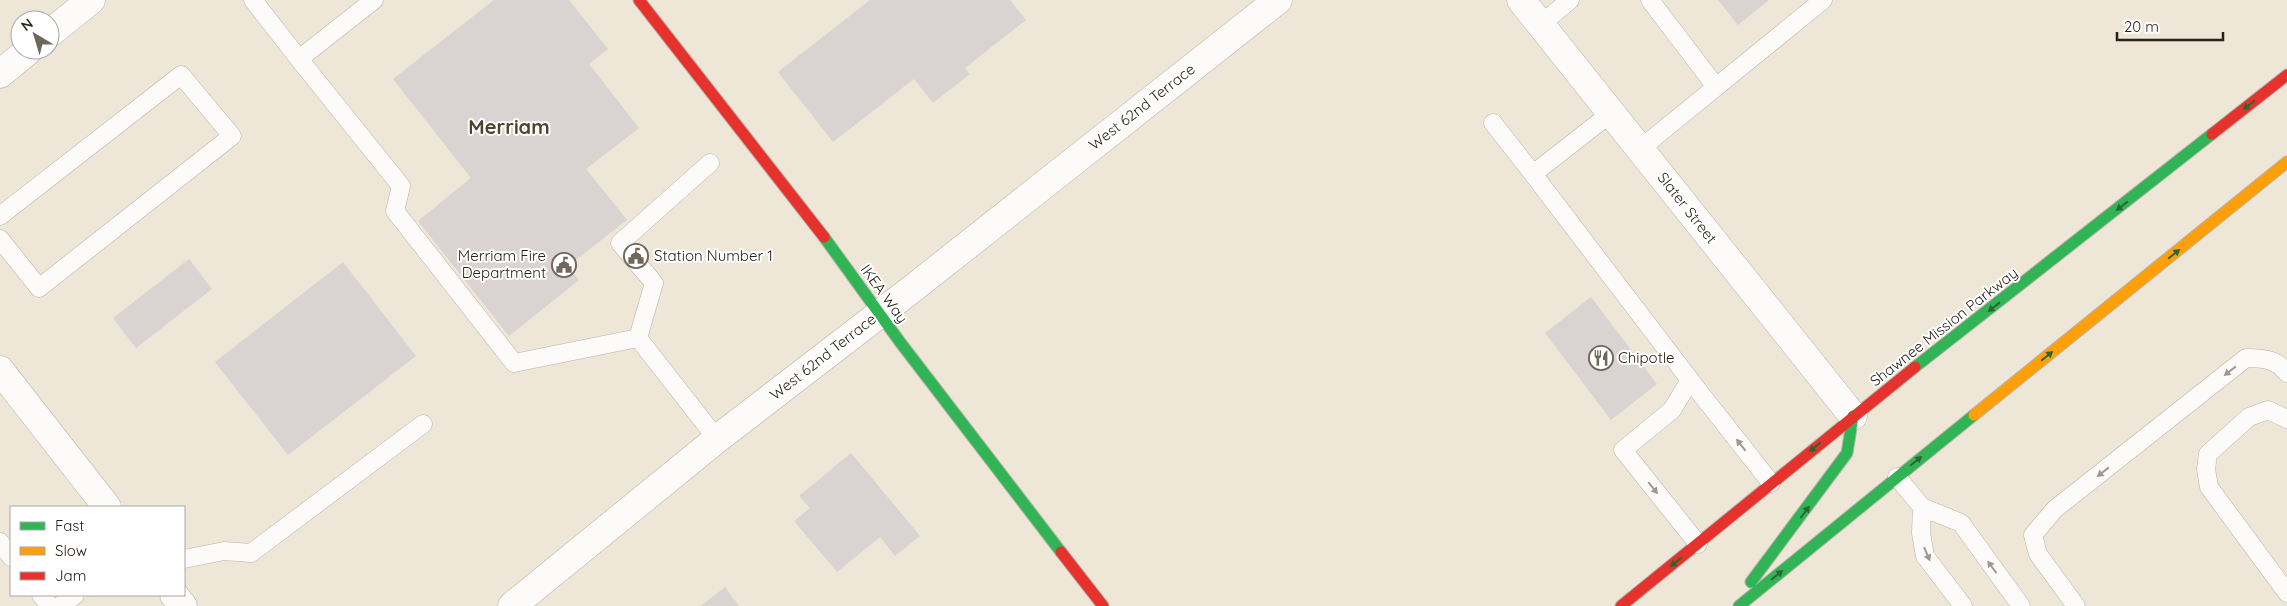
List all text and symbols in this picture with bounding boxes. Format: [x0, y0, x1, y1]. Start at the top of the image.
north arrow [10, 10, 60, 60]
scale bar [2117, 10, 2223, 42]
text: N [17, 14, 37, 35]
text: 20 m [2124, 17, 2159, 36]
street label: West 62nd Terrace [1085, 59, 1199, 154]
one-way arrow [2242, 100, 2256, 110]
district label: Merriam [468, 114, 550, 139]
street label: Slater Street [1654, 168, 1721, 247]
one-way arrow [2115, 201, 2128, 211]
public building icon: Station Number 1 [623, 243, 649, 269]
place label: Merriam Fire Department [458, 246, 546, 282]
place label: Station Number 1 [654, 246, 773, 265]
one-way arrow [2167, 248, 2180, 259]
public building icon: Merriam Fire Department [551, 252, 577, 278]
street label: IKEA Way [857, 261, 912, 327]
street label: Shawnee Mission Parkway [1866, 263, 2021, 390]
one-way arrow [1987, 302, 2001, 312]
street label: West 62nd Terrace [766, 309, 880, 404]
restaurant icon: Chipotle [1588, 345, 1614, 371]
place label: Chipotle [1618, 348, 1675, 367]
one-way arrow [2040, 350, 2053, 361]
one-way arrow [2224, 365, 2237, 376]
one-way arrow [1735, 438, 1746, 451]
one-way arrow [1809, 442, 1822, 453]
one-way arrow [1910, 456, 1923, 467]
one-way arrow [2097, 466, 2110, 477]
one-way arrow [1648, 481, 1659, 494]
one-way arrow [1800, 505, 1810, 519]
legend [10, 506, 185, 596]
text: Fast [55, 516, 84, 535]
text: Slow [55, 541, 87, 560]
one-way arrow [1922, 547, 1931, 562]
one-way arrow [1670, 556, 1683, 567]
one-way arrow [1987, 561, 1998, 574]
text: Jam [55, 566, 86, 585]
one-way arrow [1770, 570, 1783, 581]

